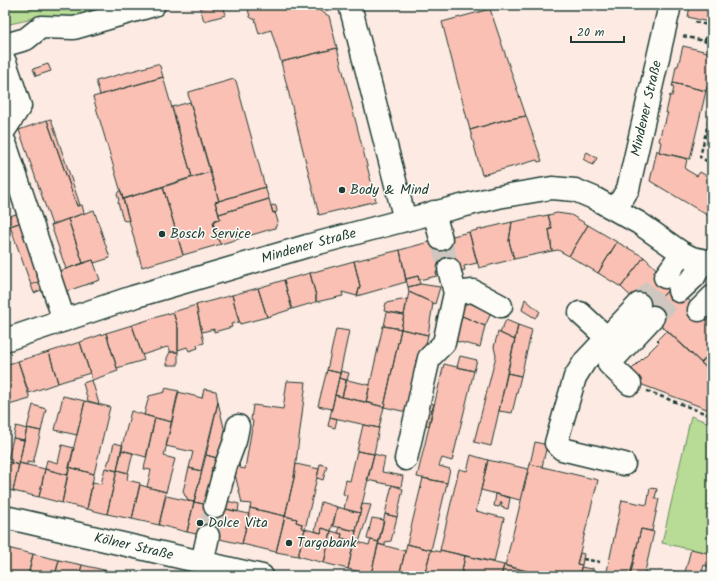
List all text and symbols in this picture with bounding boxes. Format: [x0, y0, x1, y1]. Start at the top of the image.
scale bar [571, 18, 624, 44]
text: 20 m [577, 23, 605, 42]
street label: Mindener Straße [625, 58, 668, 159]
place label: Body & Mind [350, 179, 430, 201]
marker: Body & Mind [337, 185, 347, 195]
street label: Mindener Straße [259, 222, 359, 270]
place label: Bosch Service [170, 223, 251, 245]
marker: Bosch Service [157, 229, 167, 239]
place label: Dolce Vita [208, 512, 268, 534]
marker: Dolce Vita [195, 518, 205, 528]
street label: Kölner Straße [92, 527, 176, 566]
place label: Targobank [297, 532, 357, 554]
marker: Targobank [284, 538, 294, 548]

